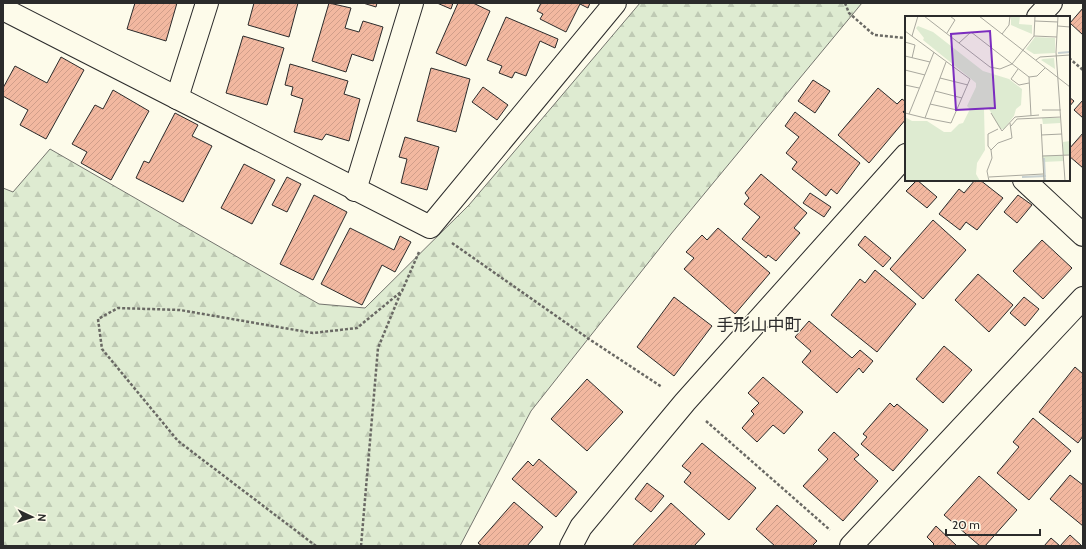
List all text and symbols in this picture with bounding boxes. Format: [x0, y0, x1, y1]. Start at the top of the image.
inset map [905, 16, 1070, 181]
district label: 手形山中町 [717, 315, 802, 335]
north arrow [12, 497, 52, 537]
scale bar [946, 511, 1040, 537]
text: N [35, 513, 49, 522]
text: 20 m [952, 517, 980, 532]

